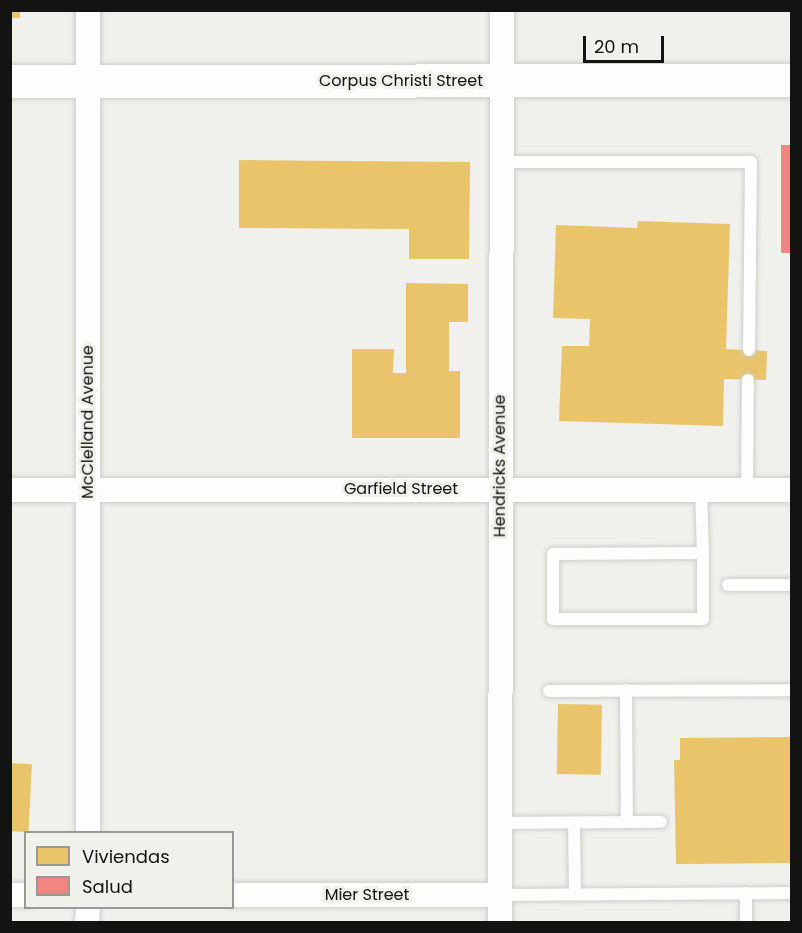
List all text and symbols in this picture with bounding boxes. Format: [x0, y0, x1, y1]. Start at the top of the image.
scale bar [586, 24, 667, 62]
text: 20 m [594, 34, 639, 59]
street label: Corpus Christi Street [319, 71, 483, 91]
street label: McClelland Avenue [78, 345, 98, 499]
street label: Hendricks Avenue [490, 395, 510, 537]
street label: Garfield Street [344, 479, 458, 499]
legend [24, 831, 234, 909]
text: Viviendas [82, 844, 170, 869]
text: Salud [82, 874, 133, 899]
street label: Mier Street [325, 885, 409, 905]

